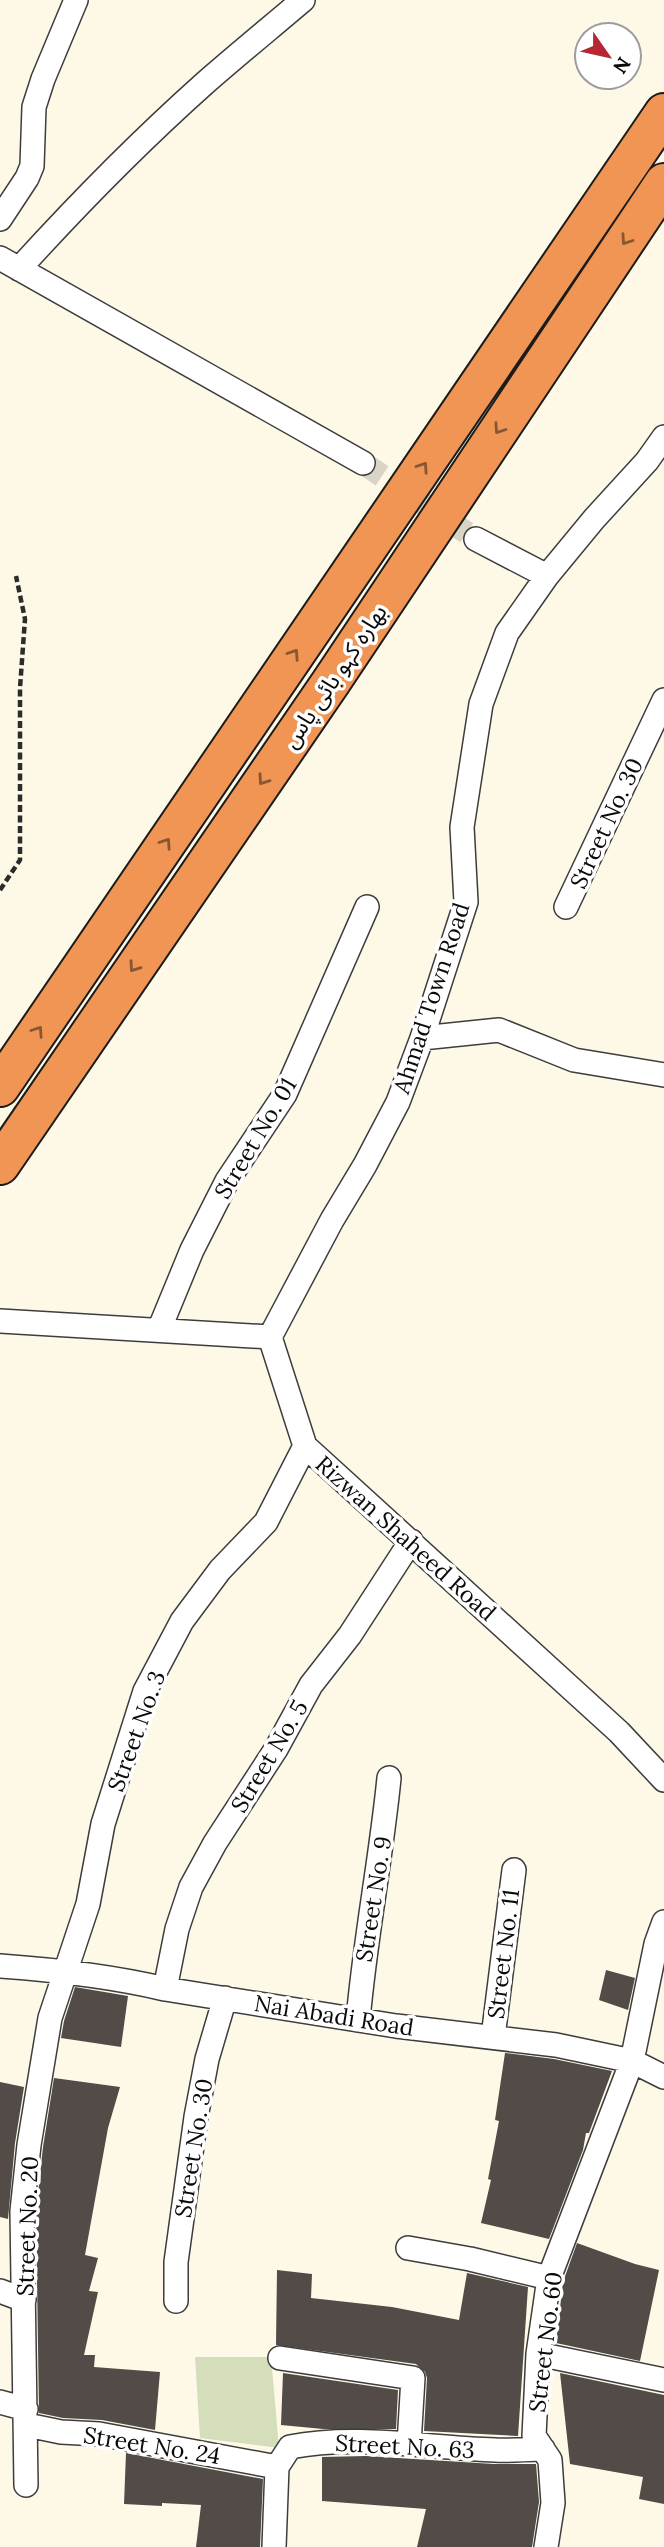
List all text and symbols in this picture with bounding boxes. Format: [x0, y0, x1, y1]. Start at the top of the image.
north arrow [573, 21, 643, 91]
text: N [608, 53, 636, 79]
one-way arrow [621, 232, 634, 245]
one-way arrow [495, 421, 508, 434]
one-way arrow [414, 461, 427, 474]
street label: بھارہ کہو بائی پاس [275, 599, 394, 754]
one-way arrow [286, 649, 299, 662]
street label: Street No. 30 [563, 753, 649, 893]
one-way arrow [259, 772, 271, 785]
one-way arrow [158, 837, 171, 850]
street label: Ahmad Town Road [386, 899, 476, 1098]
one-way arrow [129, 960, 142, 973]
one-way arrow [30, 1026, 43, 1039]
street label: Street No. 01 [207, 1072, 303, 1204]
street label: Rizwan Shaheed Road [310, 1449, 502, 1627]
street label: Street No. 3 [101, 1667, 171, 1795]
street label: Street No. 5 [224, 1694, 314, 1818]
street label: Street No. 9 [349, 1834, 397, 1964]
street label: Street No. 11 [481, 1887, 525, 2021]
street label: Nai Abadi Road [252, 1988, 416, 2042]
street label: Street No. 30 [168, 2076, 218, 2220]
street label: Street No. 20 [10, 2155, 44, 2297]
street label: Street No. 60 [522, 2270, 568, 2414]
street label: Street No. 24 [82, 2420, 222, 2470]
street label: Street No. 63 [334, 2428, 476, 2464]

